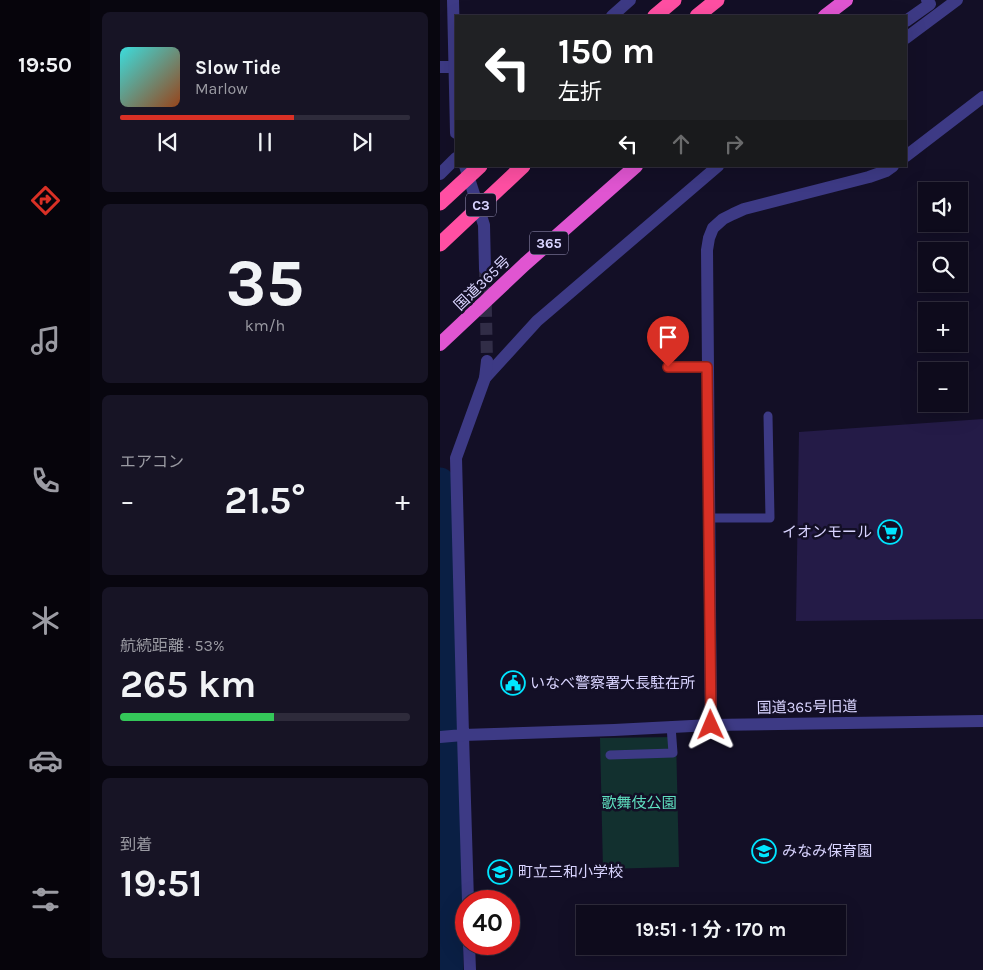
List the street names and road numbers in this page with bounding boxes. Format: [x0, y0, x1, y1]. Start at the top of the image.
road number: C3 [466, 194, 496, 216]
road number: 365 [530, 232, 568, 254]
street label: 国道365号 [450, 252, 514, 314]
street label: 国道365号旧道 [756, 697, 858, 717]

